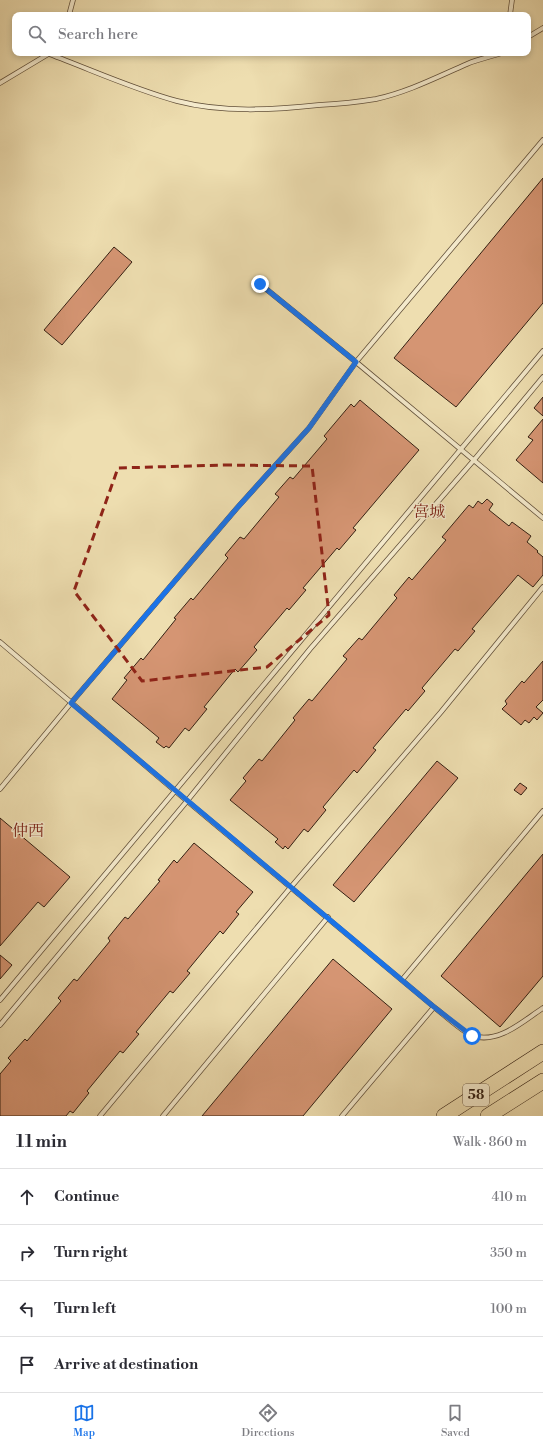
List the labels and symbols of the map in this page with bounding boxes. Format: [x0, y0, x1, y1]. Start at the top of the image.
route end [251, 275, 269, 293]
district label: 宮城 [413, 502, 445, 522]
district label: 仲西 [12, 821, 44, 841]
route start [463, 1027, 481, 1045]
road number: 58 [463, 1084, 489, 1106]

